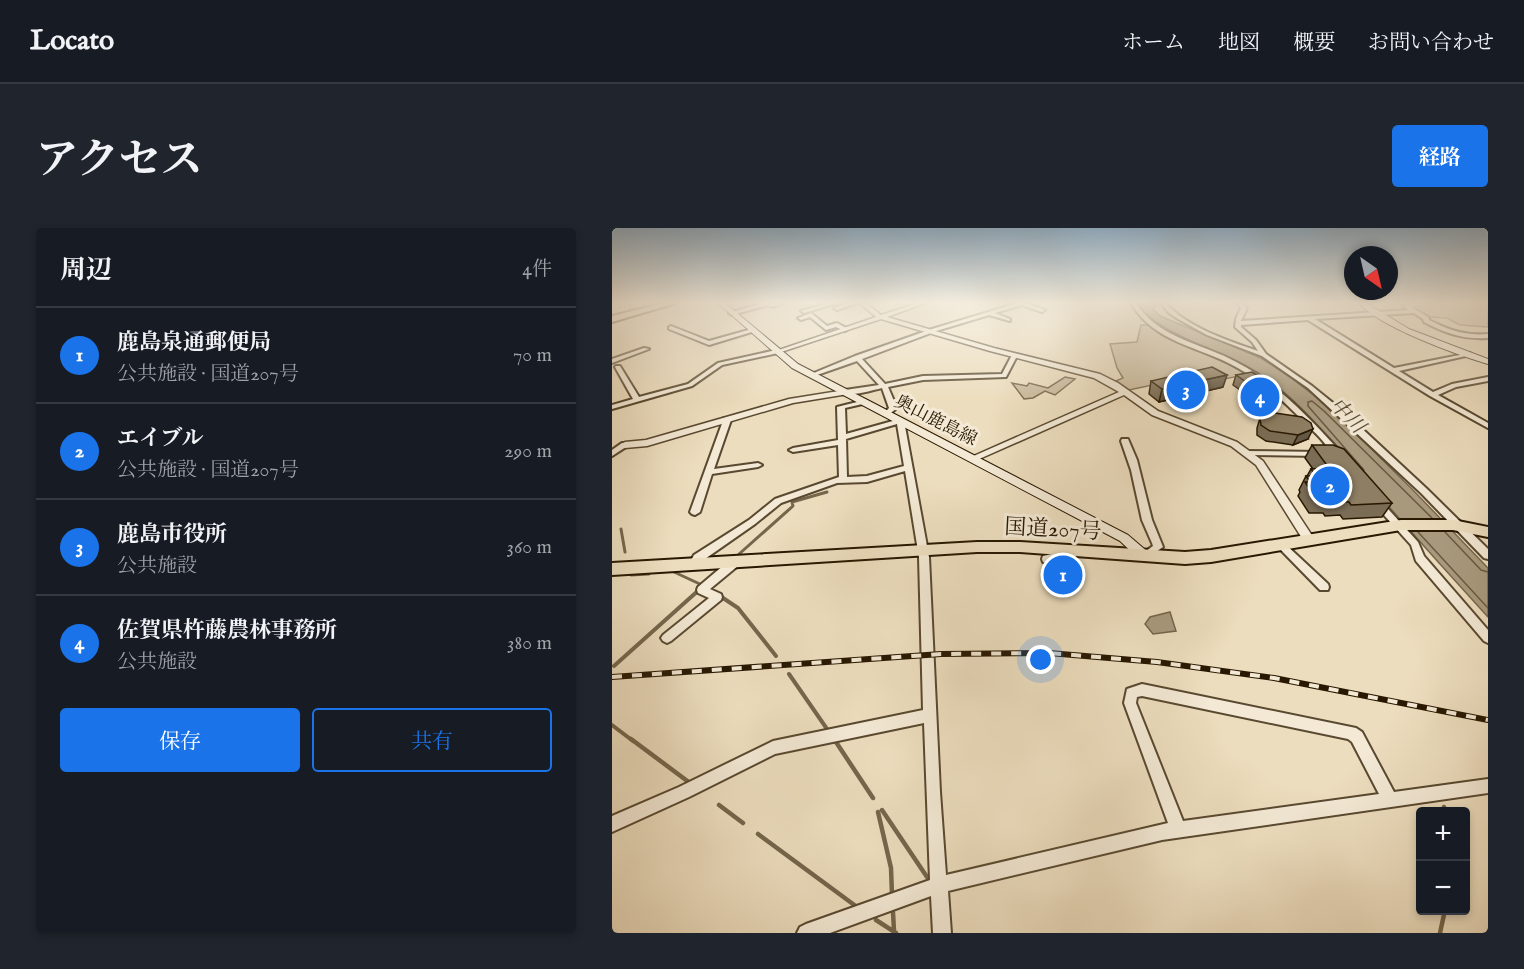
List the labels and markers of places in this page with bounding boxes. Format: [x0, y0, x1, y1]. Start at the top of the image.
pin: 3 [1166, 368, 1206, 412]
pin: 4 [1240, 374, 1280, 420]
pin: 2 [1310, 464, 1350, 508]
pin: 1 [1044, 552, 1082, 598]

